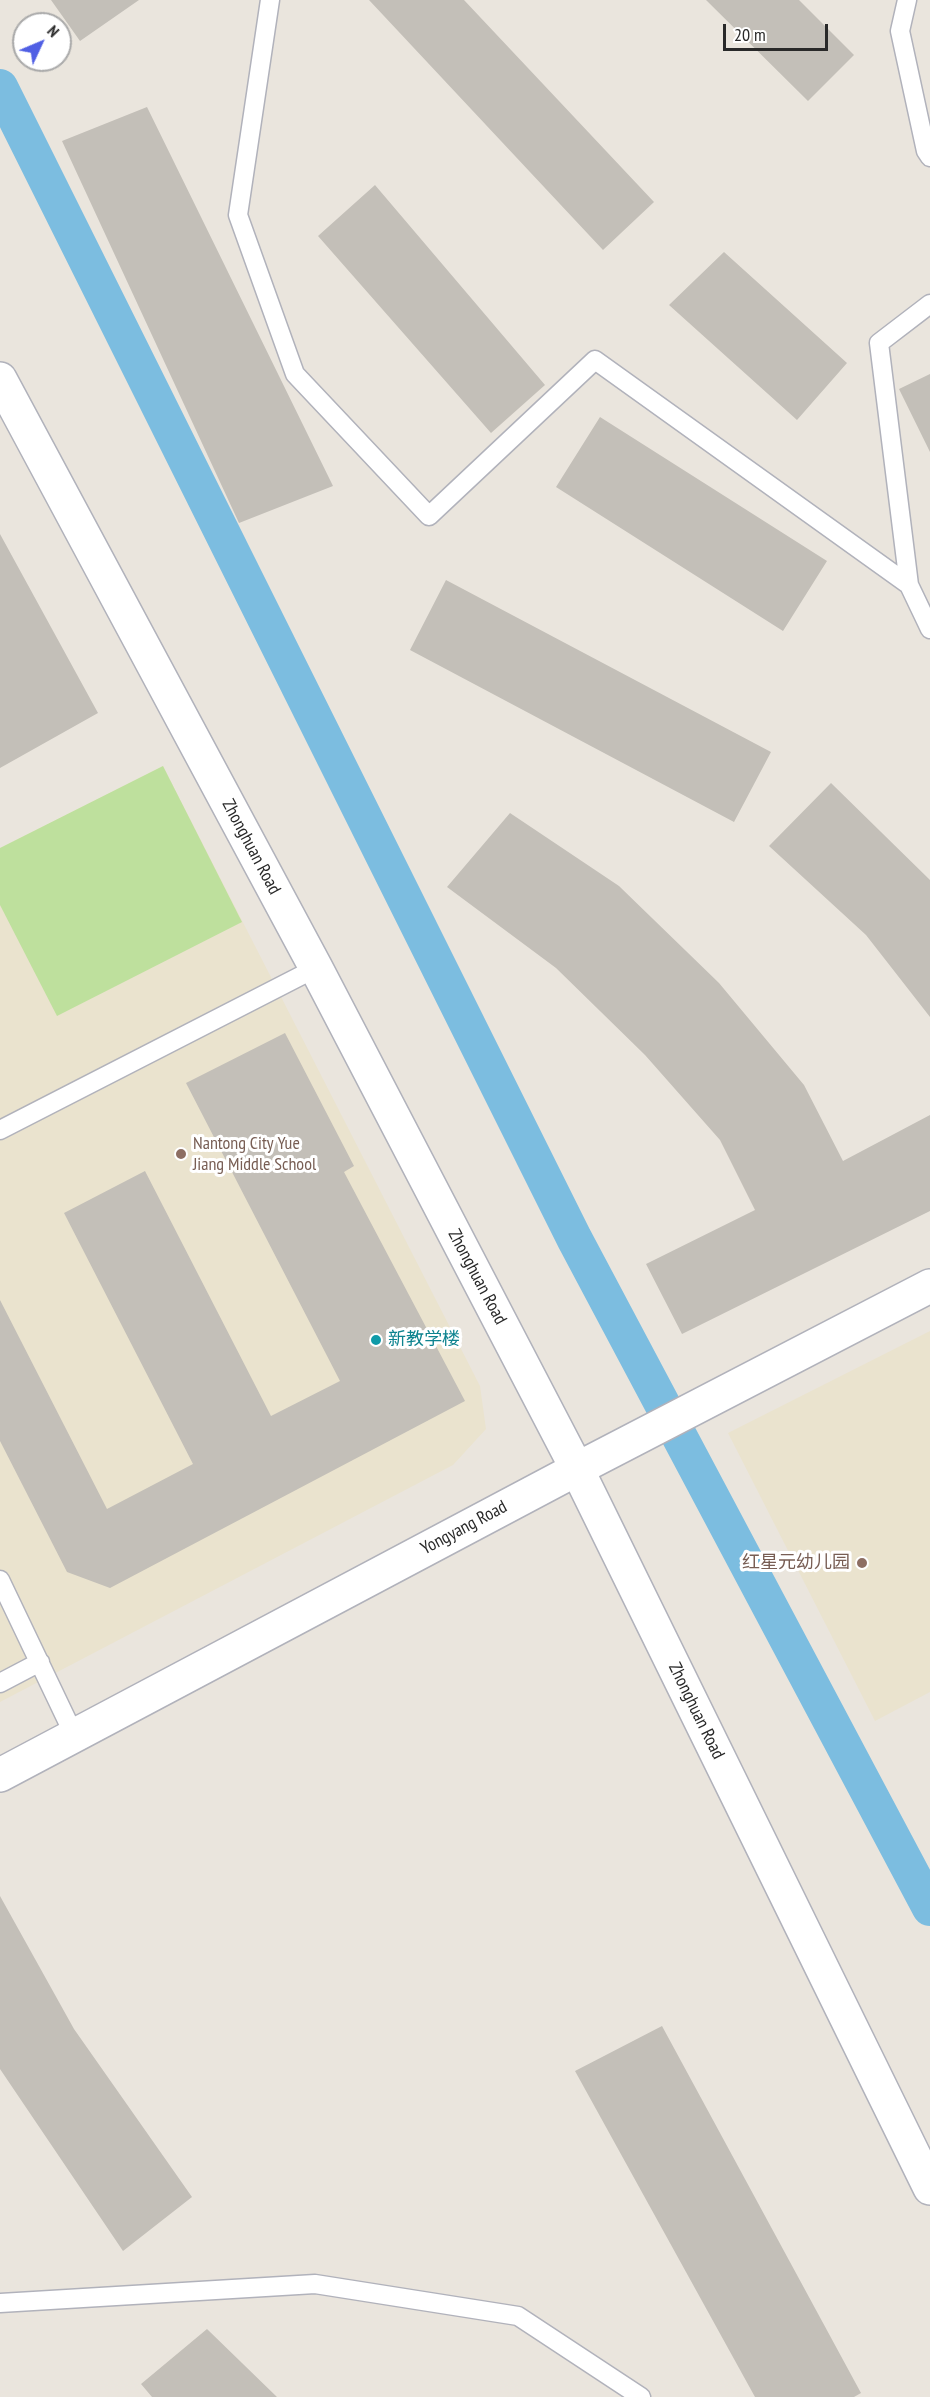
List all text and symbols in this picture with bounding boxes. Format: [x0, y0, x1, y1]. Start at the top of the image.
north arrow [12, 12, 72, 72]
scale bar [726, 12, 831, 50]
text: N [43, 21, 64, 41]
text: 20 m [734, 23, 766, 46]
street label: Zhonghuan Road [217, 796, 285, 898]
place label: Nantong City Yue Jiang Middle School [193, 1133, 316, 1176]
marker: Nantong City Yue Jiang Middle School [174, 1147, 188, 1161]
street label: Zhonghuan Road [443, 1226, 511, 1328]
place label: 新教学楼 [388, 1329, 460, 1351]
marker: 新教学楼 [369, 1333, 383, 1347]
street label: Yongyang Road [417, 1496, 511, 1560]
place label: 红星元幼儿园 [742, 1552, 850, 1574]
marker: 红星元幼儿园 [855, 1556, 869, 1570]
street label: Zhonghuan Road [663, 1659, 729, 1763]

